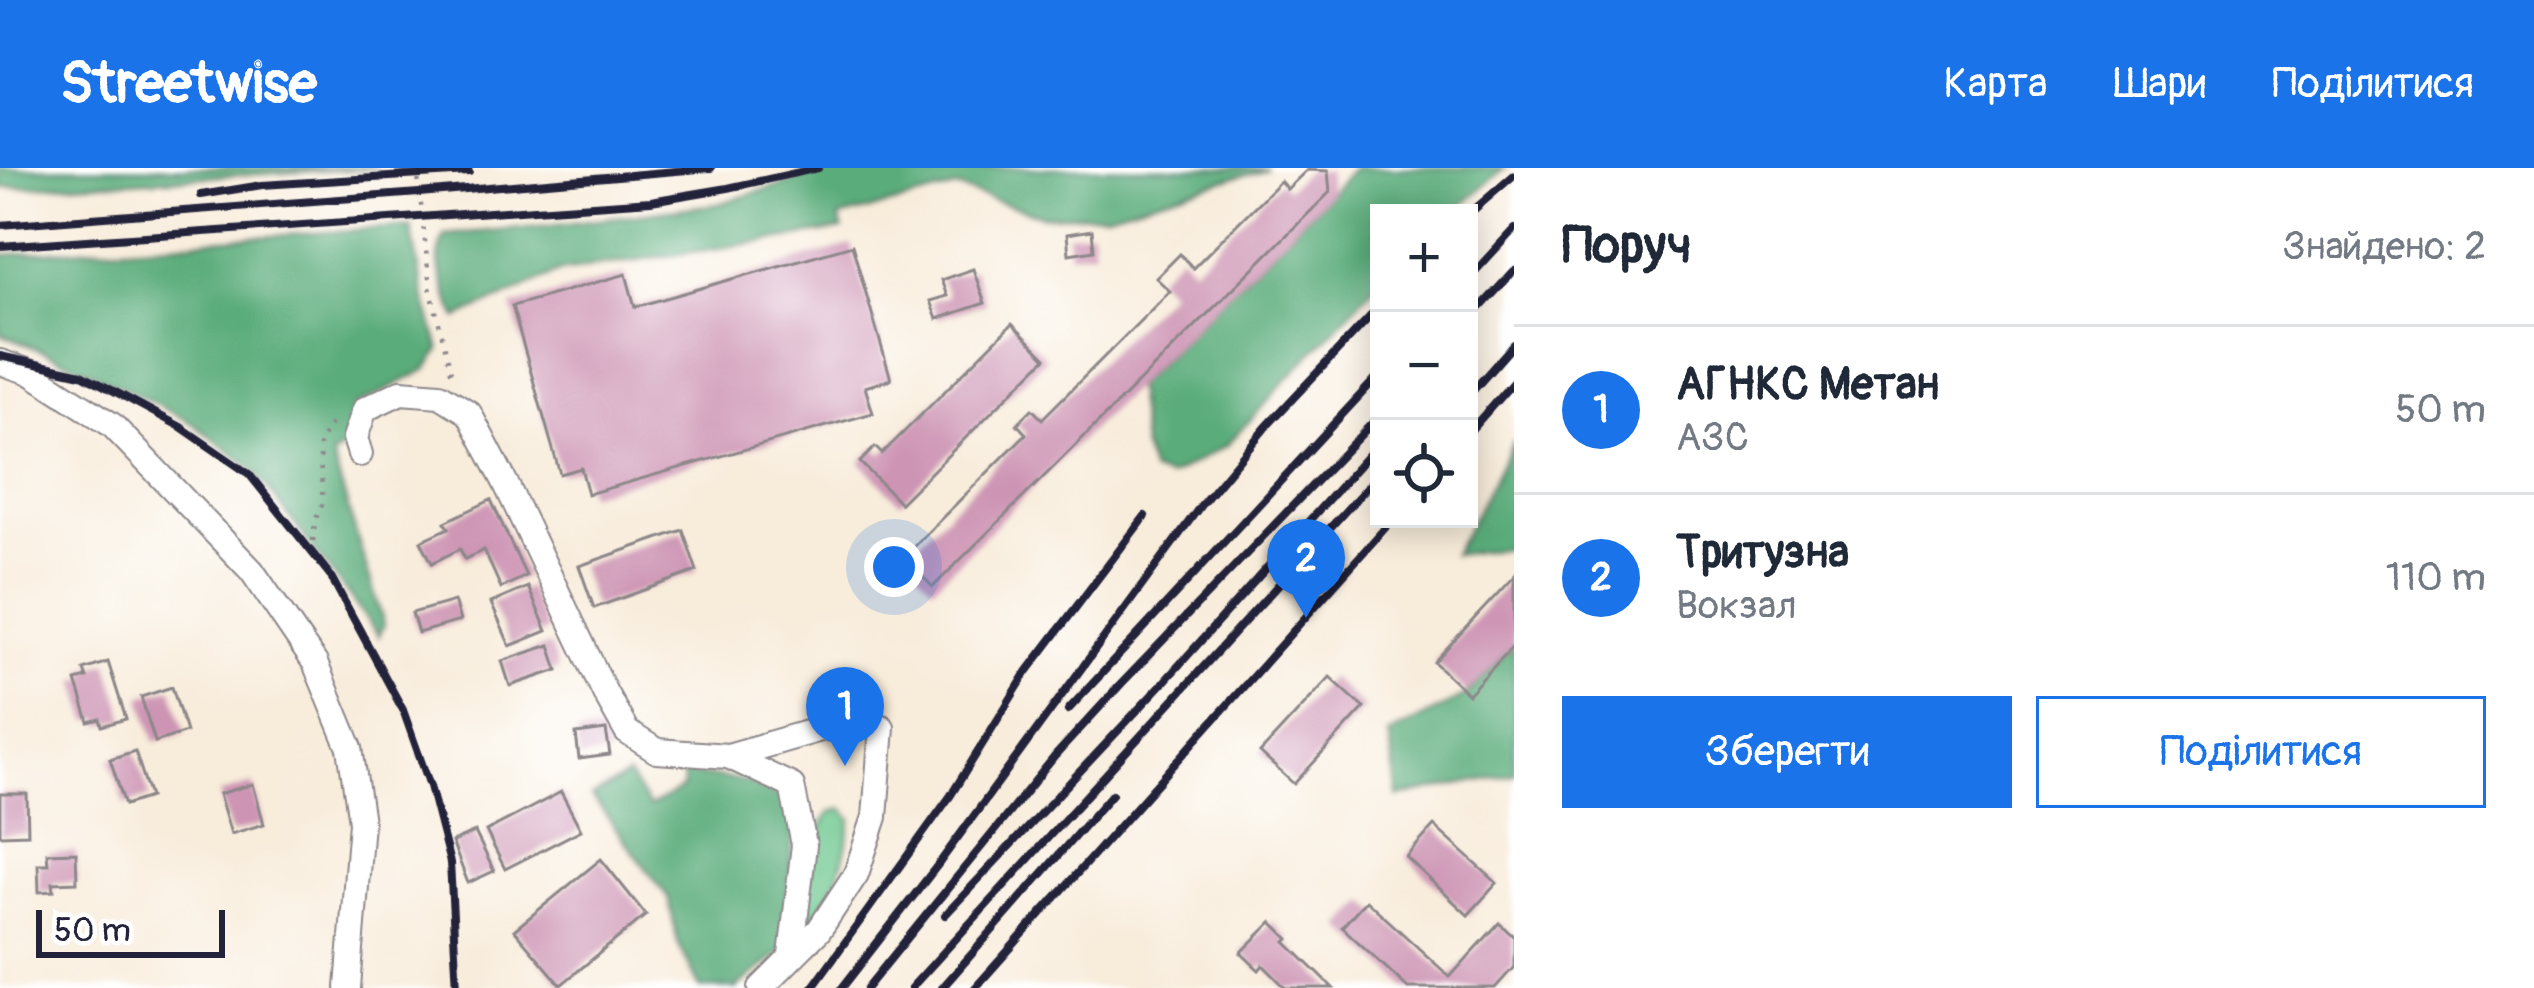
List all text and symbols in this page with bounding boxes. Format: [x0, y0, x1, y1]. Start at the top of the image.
text: Streetwise [60, 49, 317, 120]
text: Карта [1943, 58, 2048, 110]
text: Шари [2114, 58, 2206, 110]
text: Поділитися [2272, 58, 2474, 110]
map controls [1370, 204, 1478, 528]
button: + [1370, 204, 1478, 312]
text: Поруч [1562, 214, 1692, 278]
text: Знайдено: 2 [2283, 222, 2486, 271]
button: − [1370, 312, 1478, 420]
text: АГНКС Метан [1676, 357, 1939, 413]
text: 1 [1593, 385, 1609, 434]
text: 50 m [2395, 385, 2486, 434]
text: АЗС [1676, 413, 1749, 462]
button: locate [1370, 420, 1478, 528]
pin: 2 [1267, 519, 1345, 618]
text: Тритузна [1676, 525, 1849, 581]
your location [864, 537, 924, 597]
text: 2 [1590, 553, 1612, 602]
text: 110 m [2386, 553, 2486, 602]
text: Вокзал [1676, 581, 1797, 630]
pin: 1 [806, 667, 884, 766]
button: Зберегти [1562, 696, 2012, 808]
button: Поділитися [2036, 696, 2486, 808]
scale bar [36, 904, 225, 957]
text: 50 m [54, 910, 131, 951]

